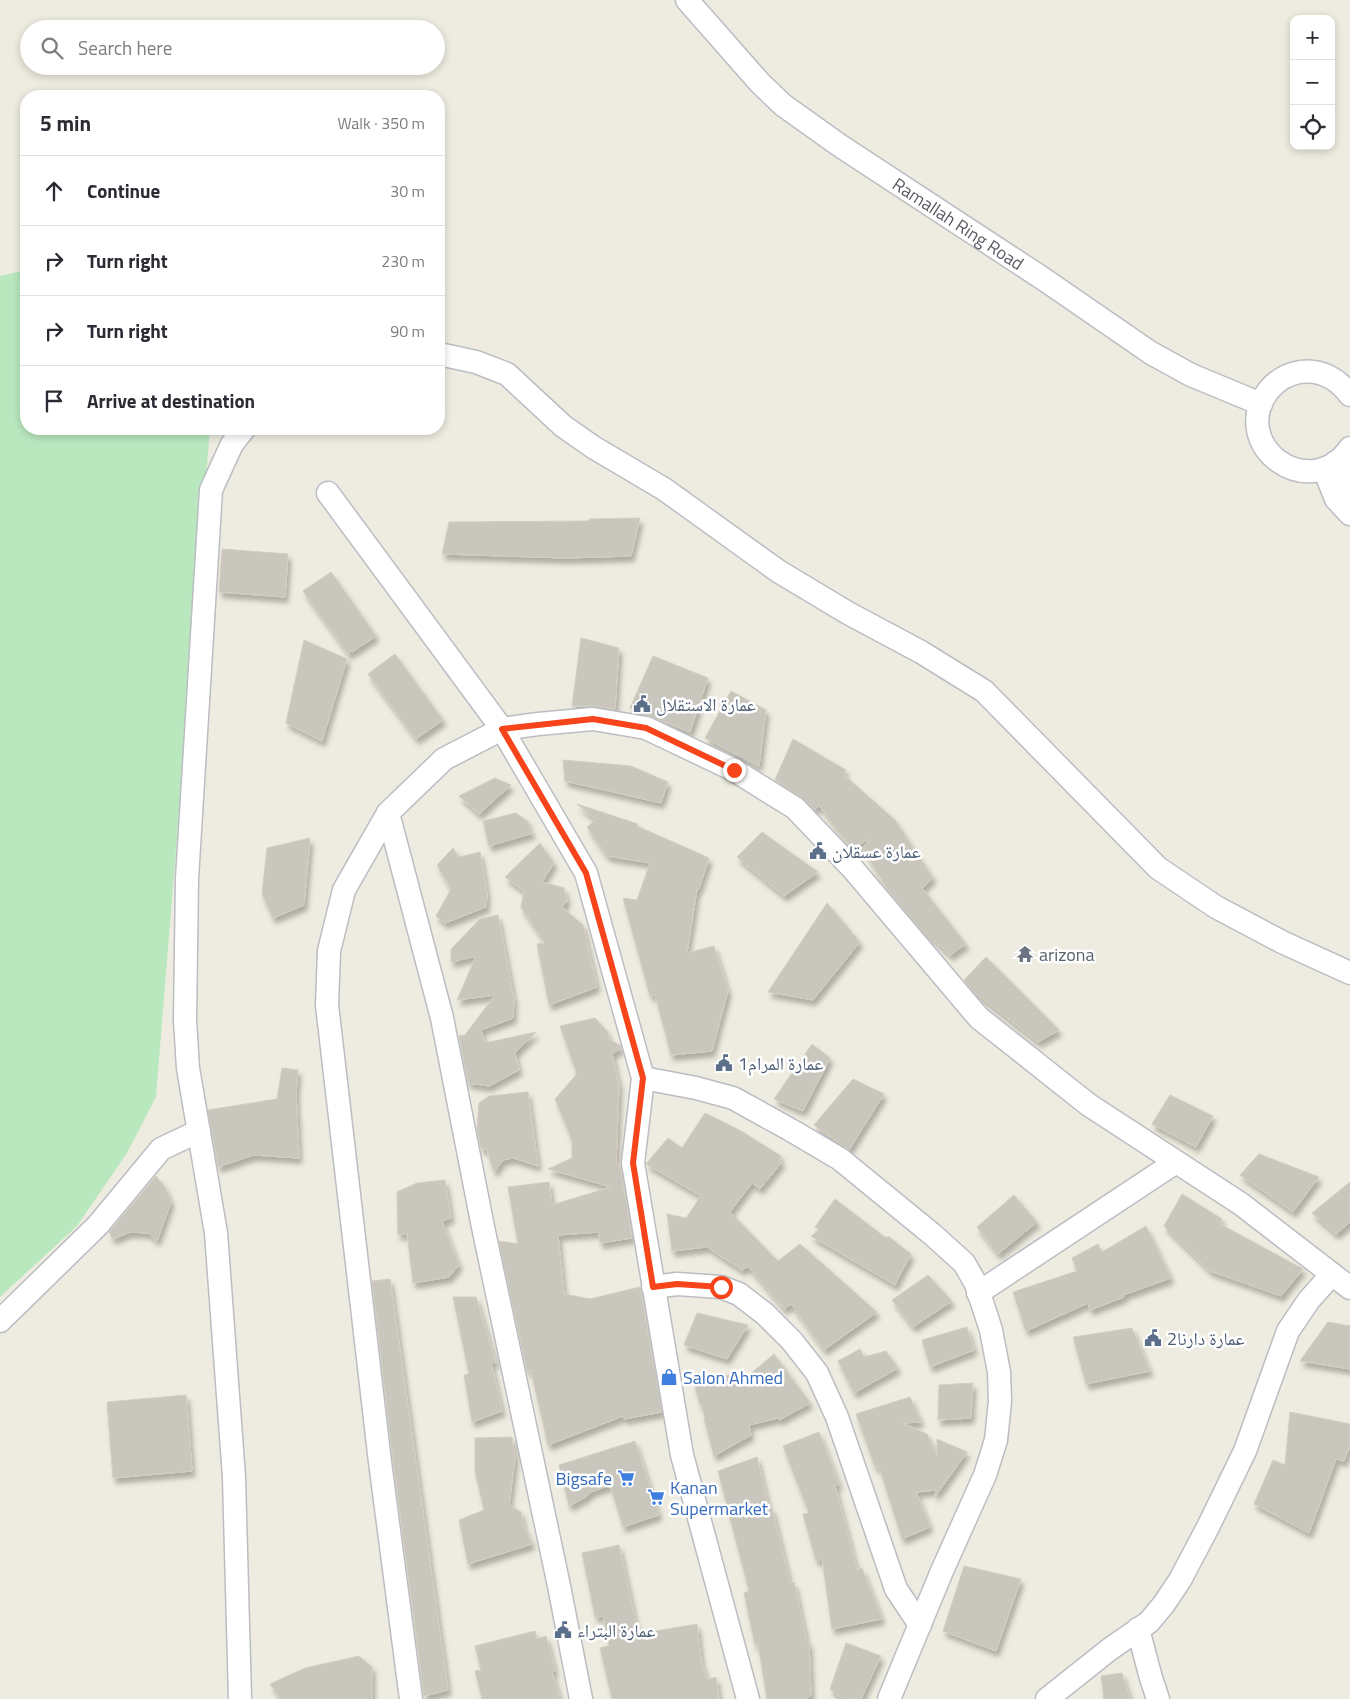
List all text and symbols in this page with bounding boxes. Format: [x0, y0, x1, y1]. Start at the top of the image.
map controls [1290, 15, 1335, 150]
button: + [1290, 15, 1335, 60]
search box [20, 20, 445, 75]
text: Search here [78, 33, 172, 62]
icon: search [38, 34, 66, 62]
button: − [1290, 60, 1335, 105]
button: locate [1290, 105, 1335, 150]
text: 5 min [40, 107, 91, 139]
text: Walk · 350 m [337, 111, 425, 135]
street label: Ramallah Ring Road [887, 170, 1030, 276]
text: Continue [87, 176, 160, 205]
icon: ahead [40, 177, 68, 205]
text: 30 m [390, 179, 425, 203]
text: Turn right [87, 246, 168, 275]
icon: right [40, 247, 68, 275]
text: 230 m [381, 249, 425, 273]
text: Turn right [87, 316, 168, 345]
icon: right [40, 317, 68, 345]
text: 90 m [390, 319, 425, 343]
text: Arrive at destination [87, 386, 255, 415]
icon: arrive [40, 387, 68, 415]
place label: عمارة الاستقلال [656, 691, 756, 718]
public building icon: عمارة الاستقلال [632, 694, 652, 714]
route end [723, 759, 746, 782]
place label: عمارة عسقلان [832, 838, 921, 865]
public building icon: عمارة عسقلان [808, 841, 828, 861]
place label: arizona [1039, 941, 1095, 968]
temple icon: arizona [1015, 944, 1035, 964]
place label: عمارة المرام1 [738, 1050, 823, 1077]
public building icon: عمارة المرام1 [714, 1053, 734, 1073]
route start [710, 1276, 733, 1299]
place label: عمارة دارنا2 [1167, 1325, 1245, 1352]
public building icon: عمارة دارنا2 [1143, 1328, 1163, 1348]
place label: Salon Ahmed [683, 1364, 783, 1391]
shop icon: Salon Ahmed [659, 1367, 679, 1387]
place label: Bigsafe [555, 1465, 612, 1492]
supermarket icon: Bigsafe [616, 1468, 636, 1488]
place label: Kanan Supermarket [670, 1474, 769, 1522]
supermarket icon: Kanan Supermarket [646, 1487, 666, 1507]
place label: عمارة البتراء [577, 1617, 656, 1644]
public building icon: عمارة البتراء [553, 1620, 573, 1640]

